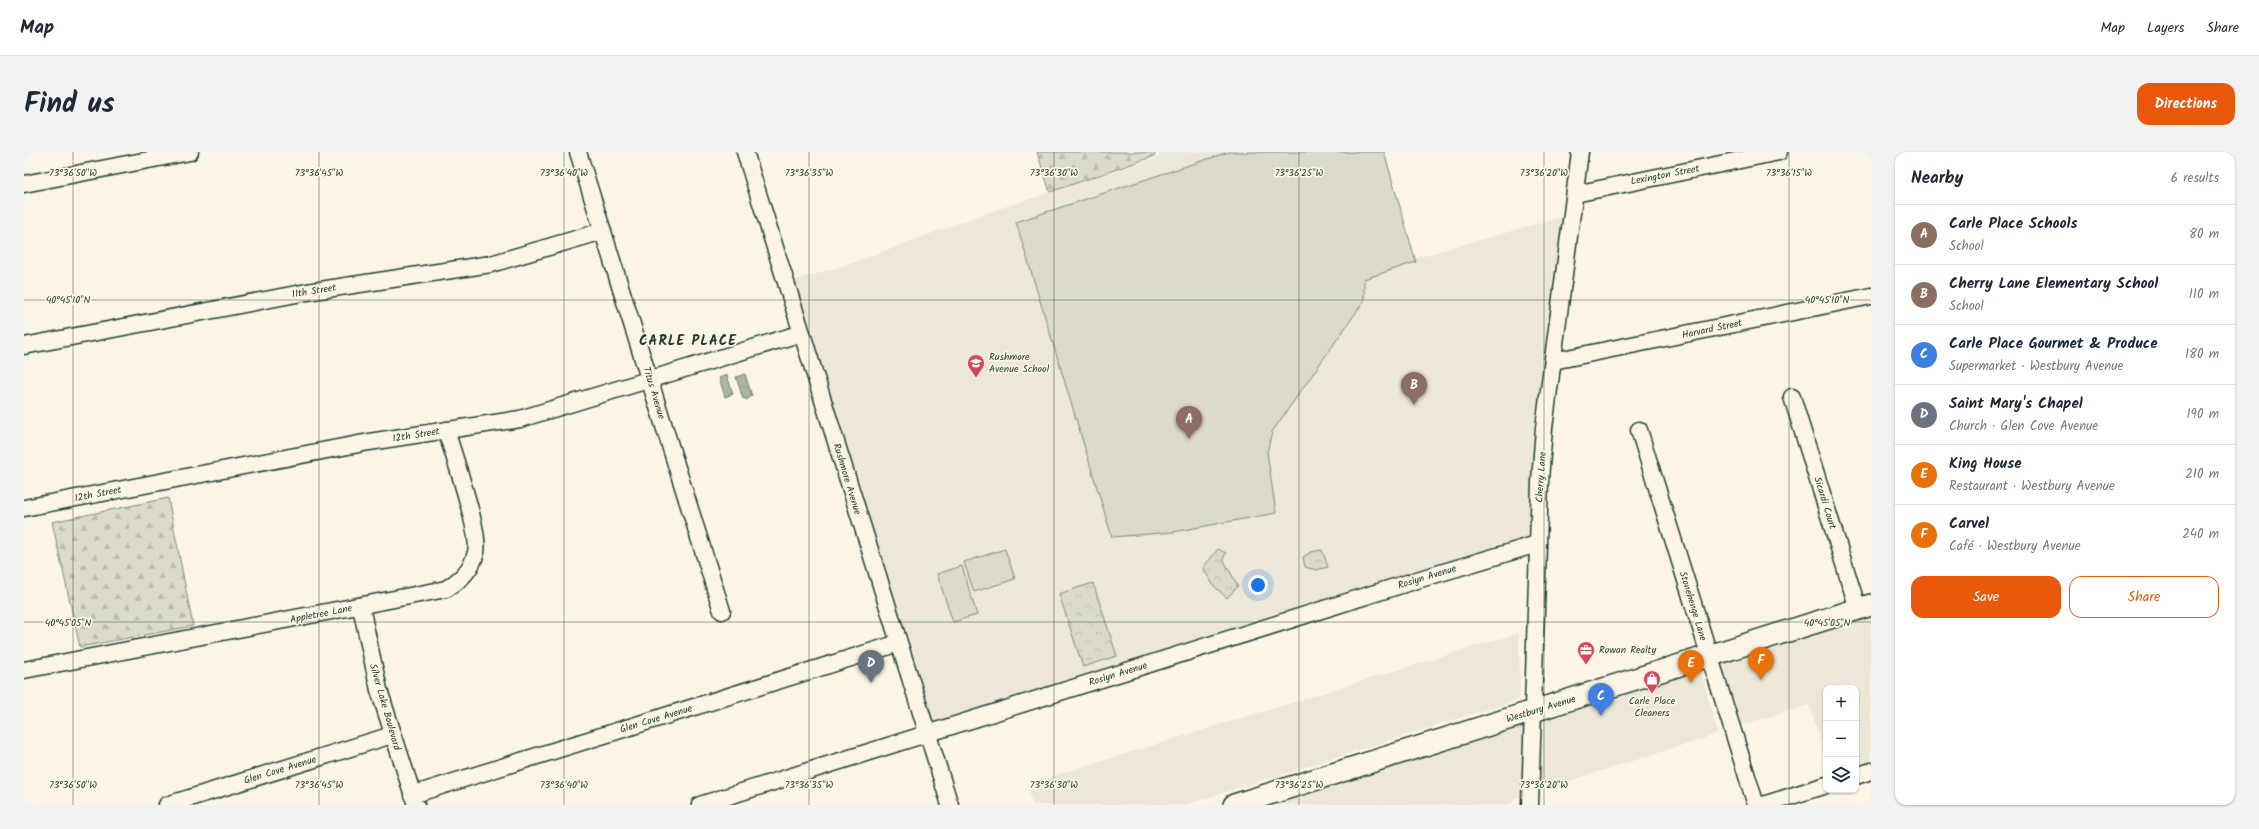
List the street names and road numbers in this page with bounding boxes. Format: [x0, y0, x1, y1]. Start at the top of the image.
street label: Lexington Street [1629, 160, 1701, 190]
street label: 11th Street [291, 280, 338, 302]
street label: Harvard Street [1680, 315, 1744, 343]
street label: Titus Avenue [638, 365, 670, 422]
street label: 12th Street [391, 423, 441, 447]
street label: Rushmore Avenue [829, 441, 866, 517]
street label: Cherry Lane [1531, 450, 1551, 503]
street label: Sicardi Court [1809, 475, 1841, 531]
street label: 12th Street [73, 482, 123, 506]
street label: Roslyn Avenue [1396, 560, 1459, 594]
street label: Stonehenge Lane [1675, 569, 1711, 643]
street label: Appletree Lane [289, 600, 354, 628]
street label: Roslyn Avenue [1087, 657, 1150, 691]
street label: Silver Lake Boulevard [365, 662, 405, 753]
street label: Westbury Avenue [1504, 691, 1578, 727]
street label: Glen Cove Avenue [618, 700, 695, 738]
street label: Glen Cove Avenue [242, 751, 319, 789]

